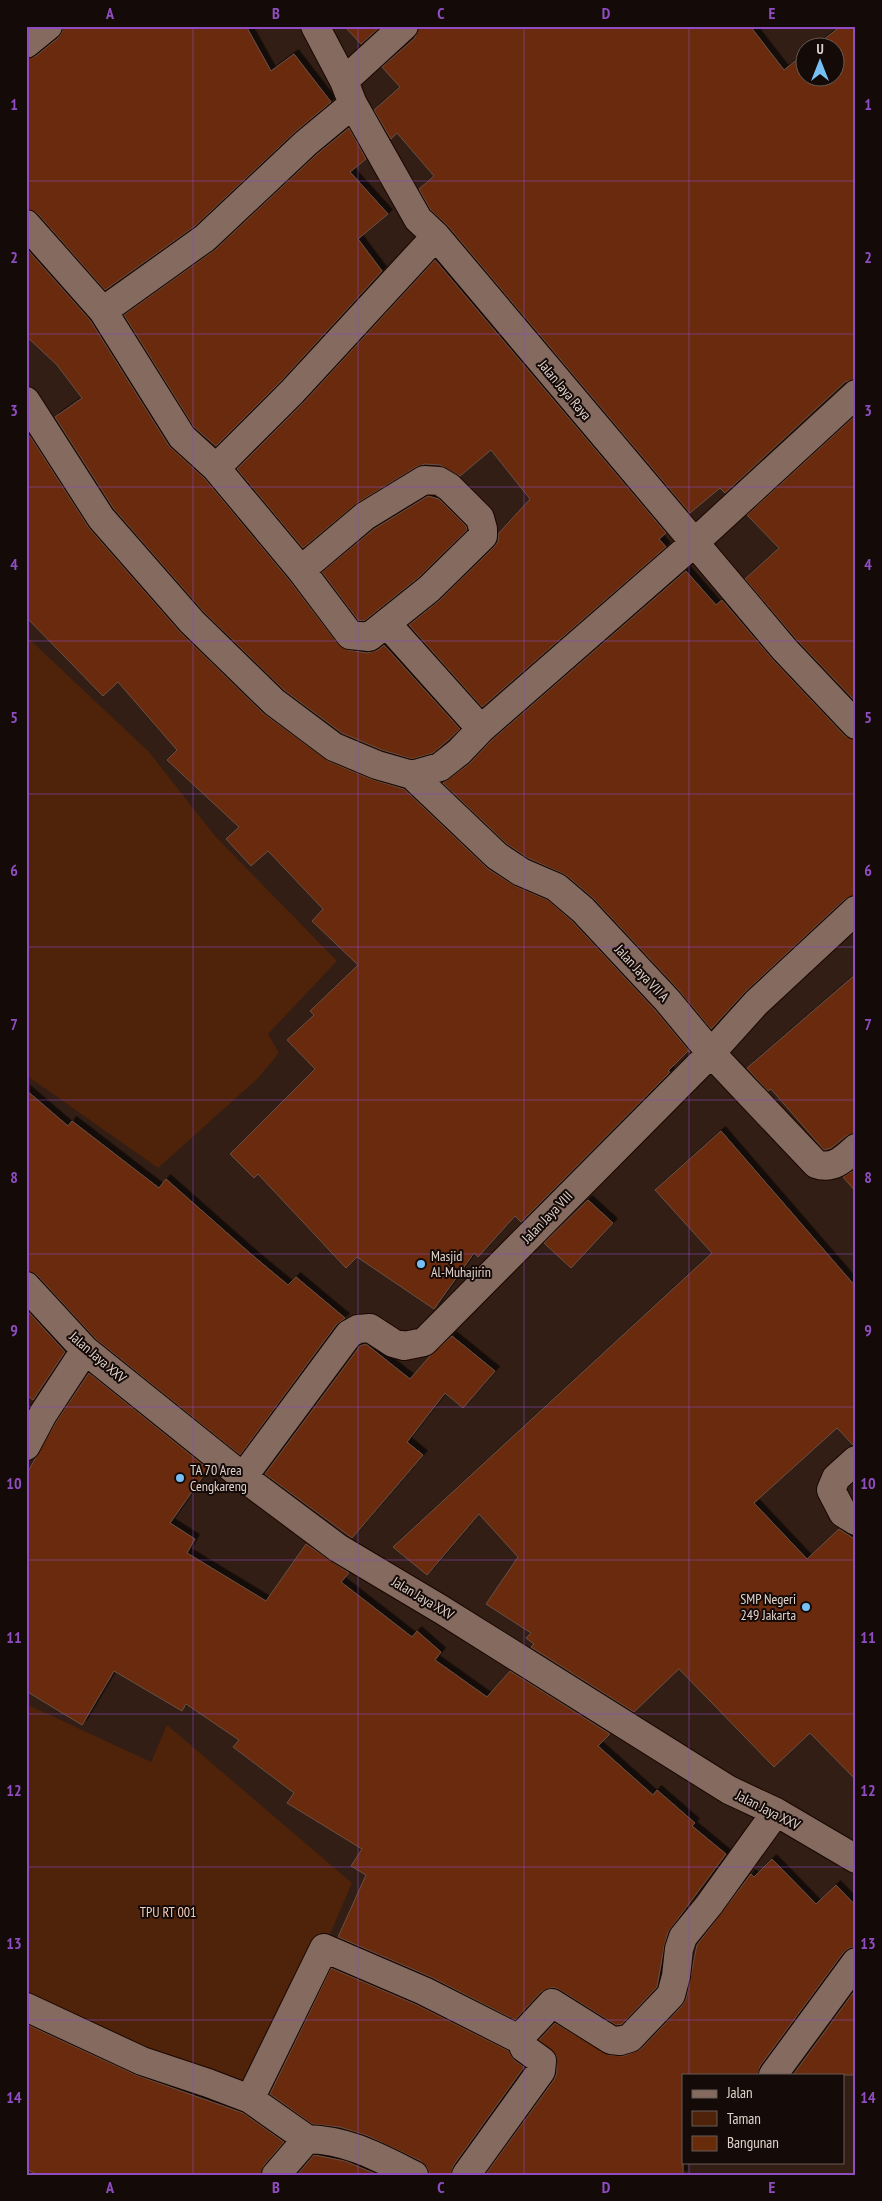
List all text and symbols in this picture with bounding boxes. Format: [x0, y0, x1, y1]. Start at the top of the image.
text: A [105, 3, 115, 23]
text: B [272, 3, 280, 23]
text: C [437, 3, 445, 23]
text: D [602, 3, 611, 23]
text: E [769, 3, 776, 23]
north arrow [794, 38, 844, 88]
text: U [816, 40, 824, 58]
text: 1 [10, 94, 18, 114]
text: 1 [864, 94, 872, 114]
text: 2 [10, 247, 18, 267]
text: 2 [864, 247, 872, 267]
street label: Jalan Jaya Raya [534, 356, 595, 424]
text: 3 [10, 400, 18, 420]
text: 3 [864, 400, 872, 420]
text: 4 [10, 554, 18, 574]
text: 4 [864, 554, 872, 574]
text: 5 [10, 707, 18, 727]
text: 5 [864, 707, 872, 727]
text: 6 [10, 860, 18, 880]
text: 6 [864, 860, 872, 880]
street label: Jalan Jaya VII A [610, 940, 673, 1006]
text: 7 [10, 1014, 18, 1034]
text: 7 [864, 1014, 872, 1034]
text: 8 [10, 1167, 18, 1187]
text: 8 [864, 1167, 872, 1187]
street label: Jalan Jaya VIII [517, 1187, 576, 1248]
place label: Masjid Al-Muhajirin [431, 1247, 491, 1281]
marker: Masjid Al-Muhajirin [415, 1258, 427, 1270]
text: 9 [10, 1320, 18, 1340]
text: 9 [864, 1320, 872, 1340]
street label: Jalan Jaya XXV [65, 1327, 130, 1387]
place label: TA 70 Area Cengkareng [190, 1461, 247, 1495]
marker: TA 70 Area Cengkareng [174, 1472, 186, 1484]
text: 10 [6, 1473, 22, 1493]
text: 10 [860, 1473, 876, 1493]
street label: Jalan Jaya XXV [388, 1572, 458, 1624]
place label: SMP Negeri 249 Jakarta [740, 1590, 796, 1624]
marker: SMP Negeri 249 Jakarta [800, 1601, 812, 1613]
text: 11 [6, 1627, 22, 1647]
text: 11 [860, 1627, 876, 1647]
text: 12 [6, 1780, 22, 1800]
text: 12 [860, 1780, 876, 1800]
street label: Jalan Jaya XXV [732, 1786, 803, 1834]
park label: TPU RT 001 [140, 1903, 196, 1921]
text: 13 [6, 1933, 22, 1953]
text: 13 [860, 1933, 876, 1953]
legend [682, 2074, 844, 2164]
text: Jalan [726, 2083, 753, 2102]
text: 14 [6, 2087, 22, 2107]
text: 14 [860, 2087, 876, 2107]
text: Taman [727, 2109, 761, 2128]
text: Bangunan [727, 2133, 779, 2152]
text: A [105, 2177, 115, 2197]
text: B [272, 2177, 280, 2197]
text: C [437, 2177, 445, 2197]
text: D [602, 2177, 611, 2197]
text: E [769, 2177, 776, 2197]

